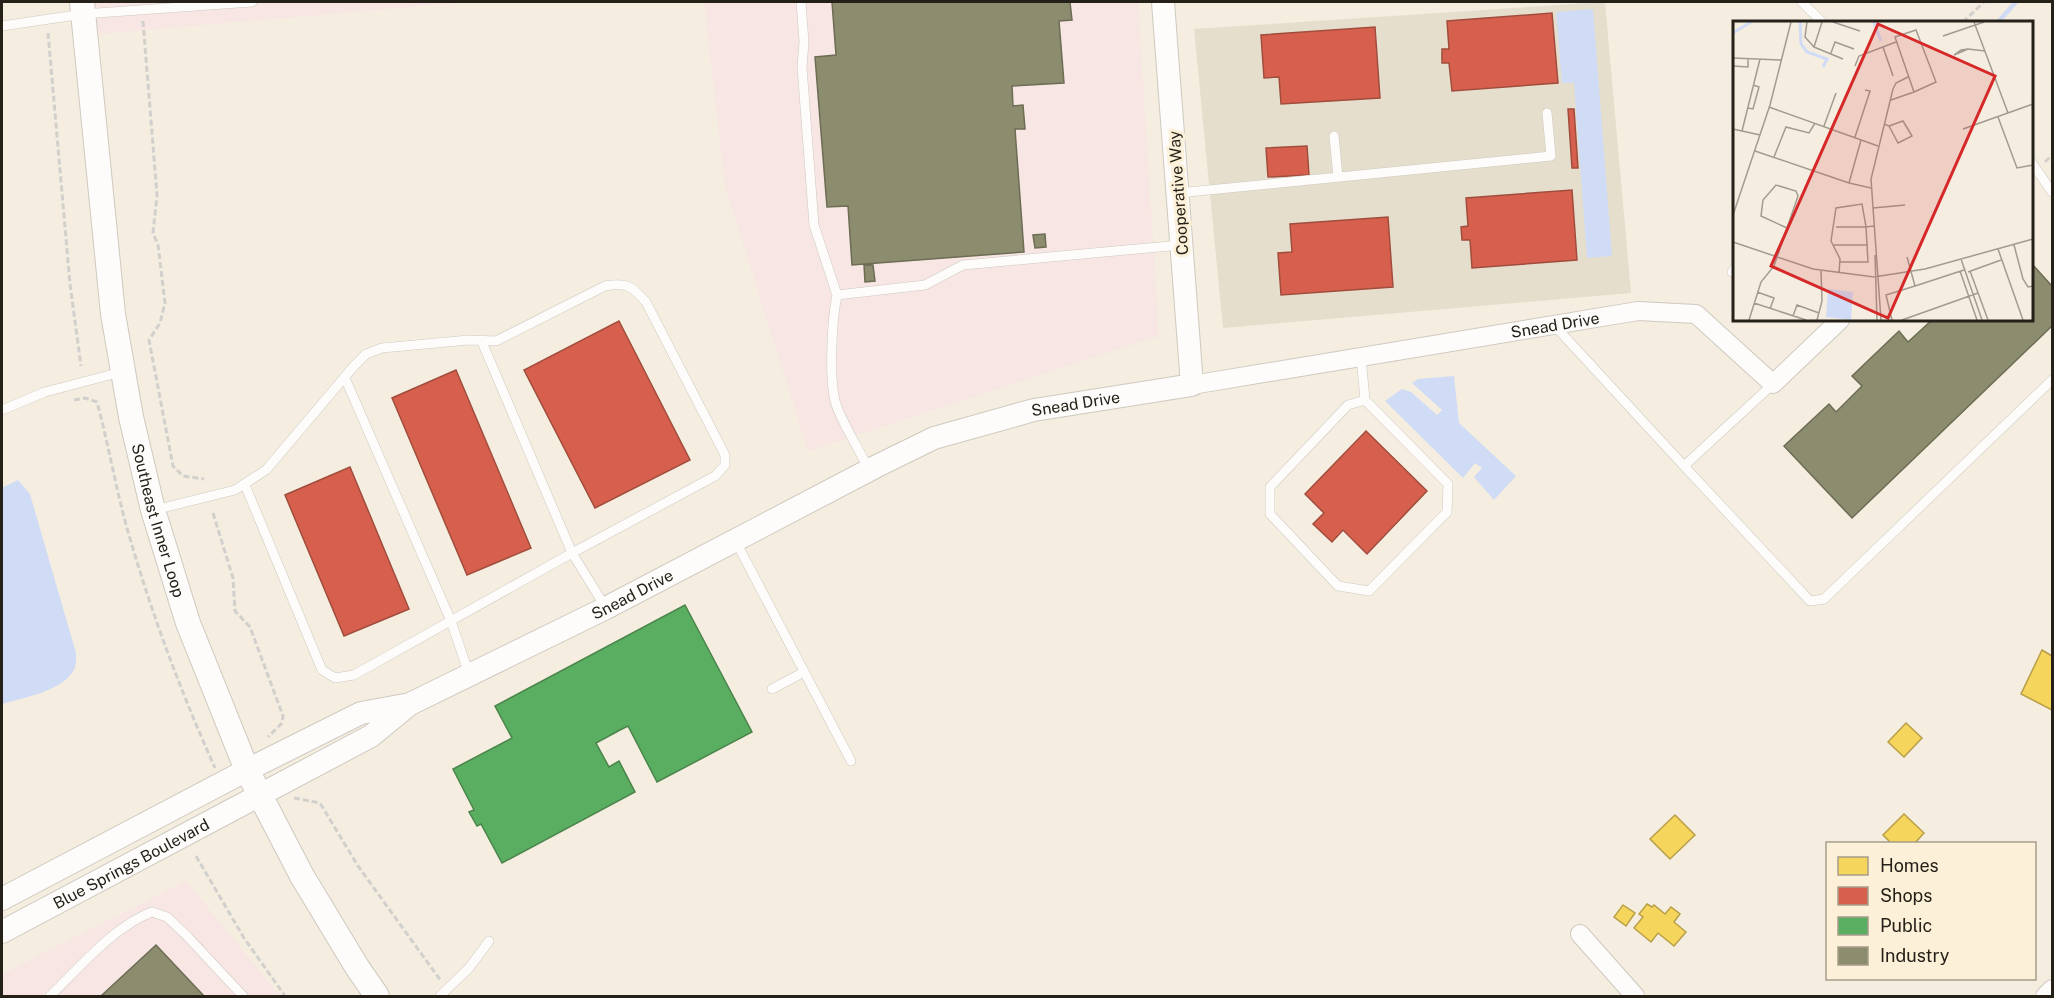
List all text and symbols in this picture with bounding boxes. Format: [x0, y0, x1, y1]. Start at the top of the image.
inset map [1733, 21, 2033, 321]
street label: Cooperative Way [1165, 130, 1192, 256]
street label: Snead Drive [1509, 309, 1601, 342]
street label: Snead Drive [1030, 388, 1121, 420]
street label: Southeast Inner Loop [128, 442, 188, 600]
street label: Snead Drive [588, 566, 676, 624]
street label: Blue Springs Boulevard [50, 815, 212, 913]
legend [1826, 842, 2036, 980]
text: Homes [1880, 855, 1939, 876]
text: Shops [1880, 885, 1932, 906]
text: Public [1880, 915, 1932, 936]
text: Industry [1880, 945, 1950, 966]

